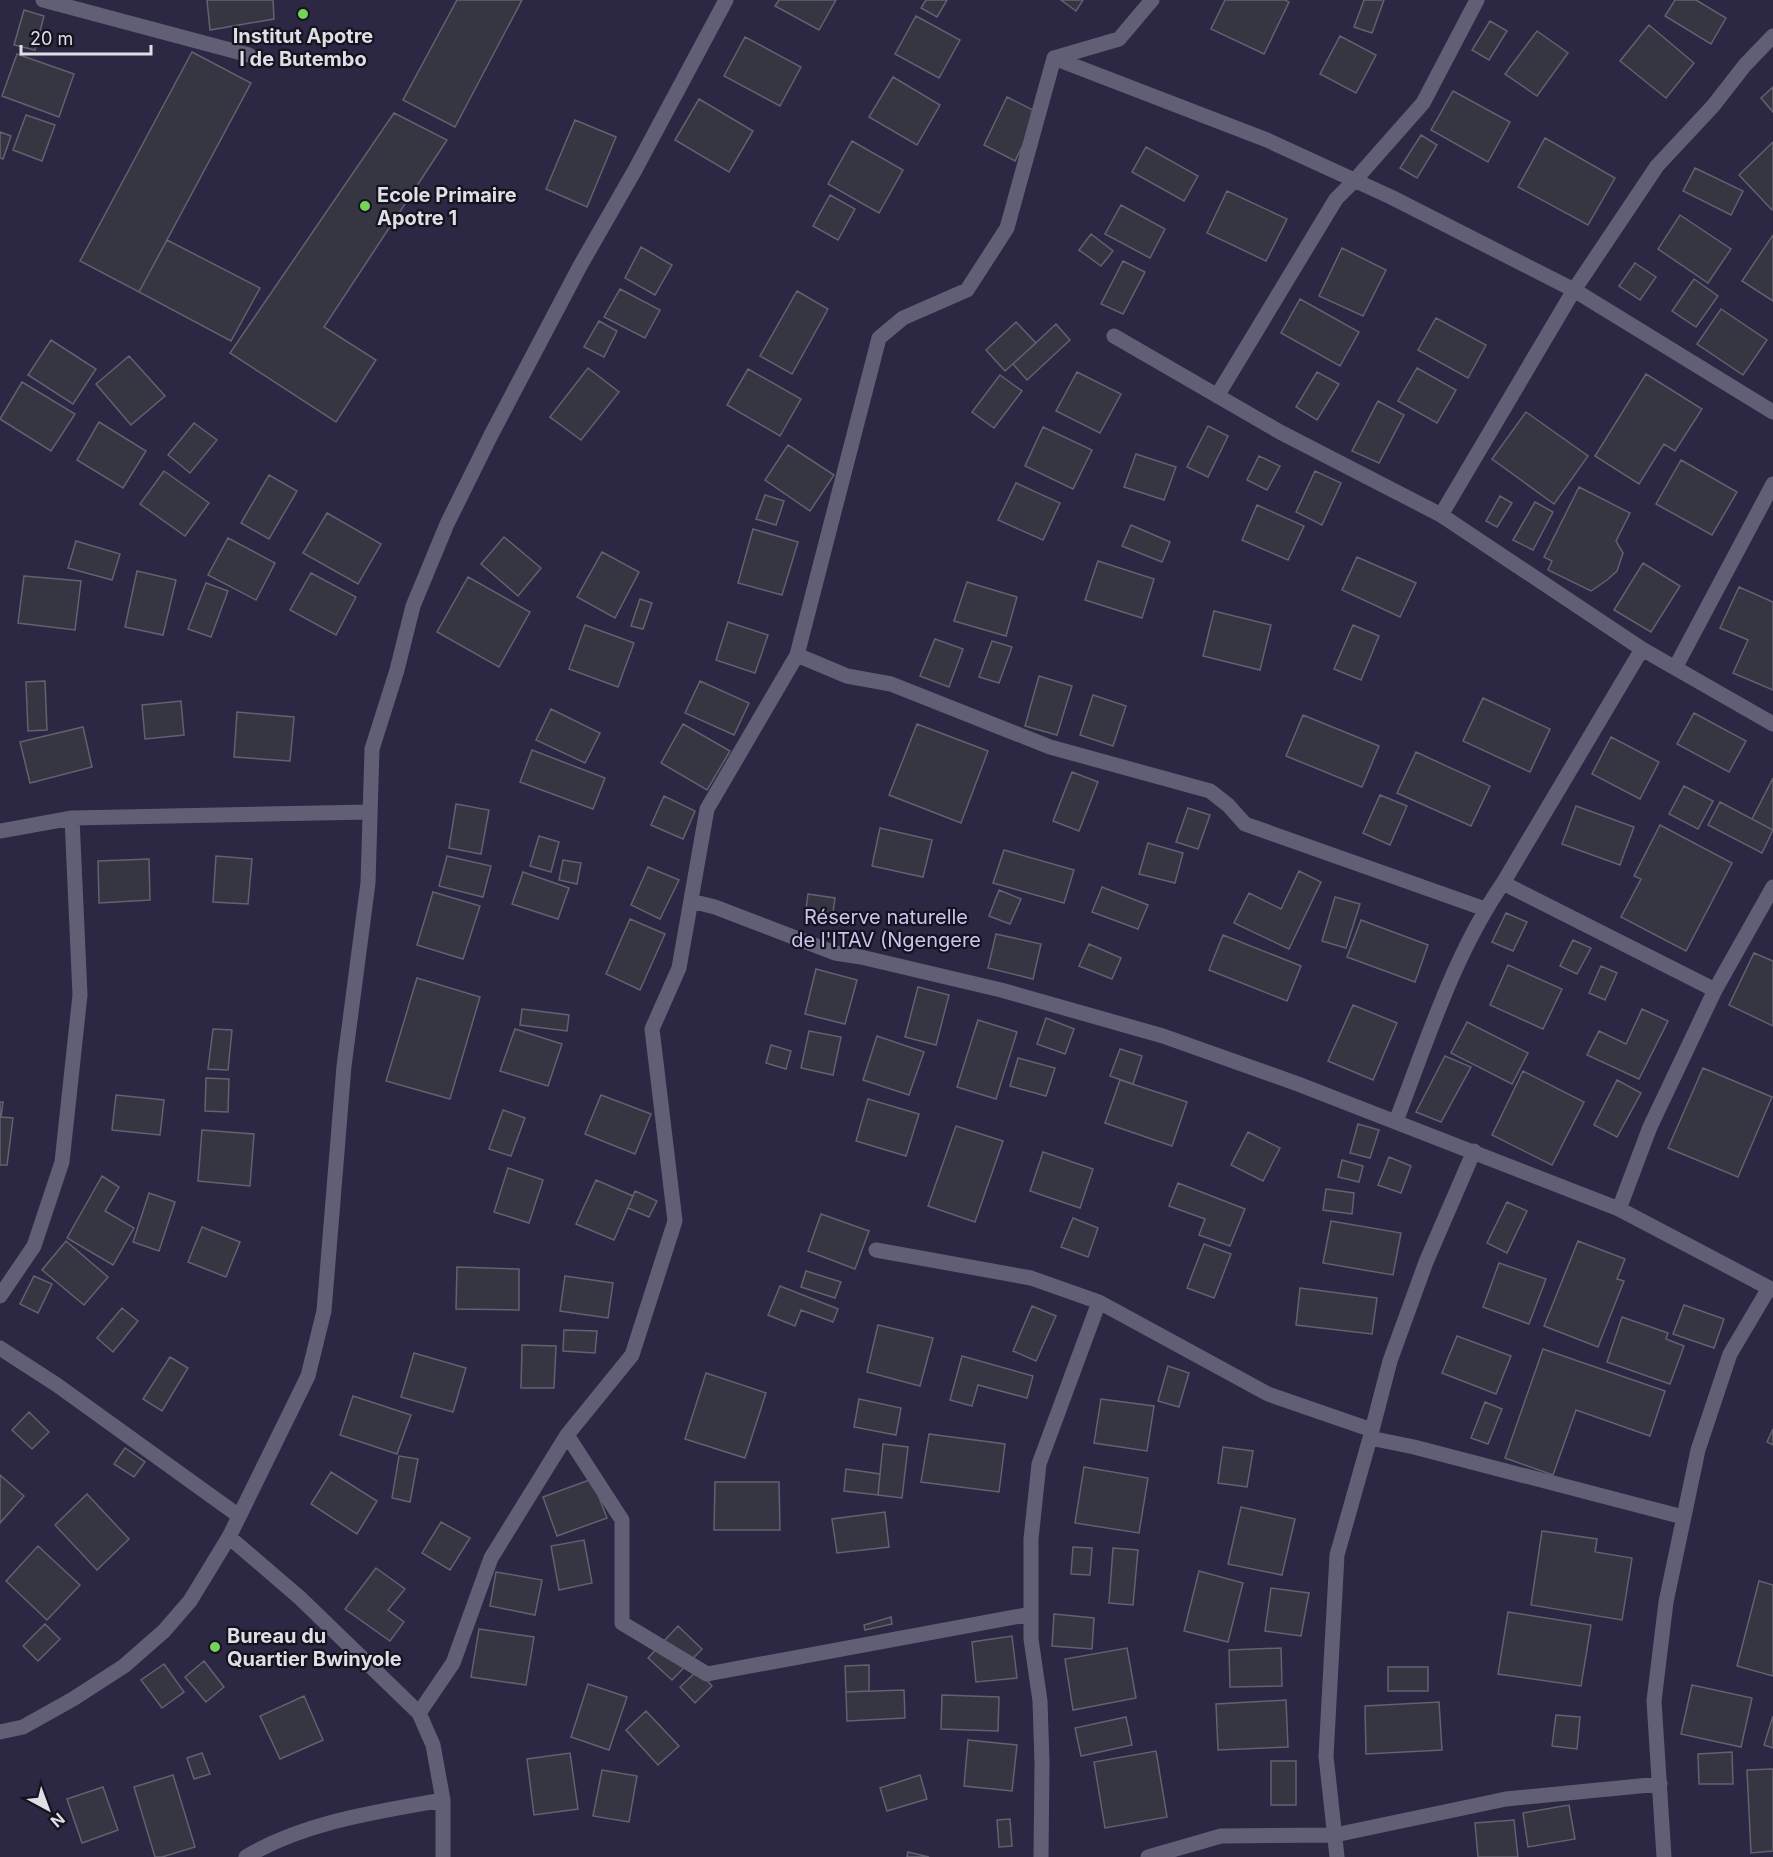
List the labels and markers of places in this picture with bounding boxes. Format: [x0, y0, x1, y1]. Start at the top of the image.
marker: Institut Apotre I de Butembo [296, 7, 310, 21]
place label: Institut Apotre I de Butembo [233, 24, 373, 71]
place label: Ecole Primaire Apotre 1 [377, 183, 517, 230]
marker: Ecole Primaire Apotre 1 [358, 199, 372, 213]
place label: Bureau du Quartier Bwinyole [227, 1624, 402, 1671]
marker: Bureau du Quartier Bwinyole [208, 1640, 222, 1654]

